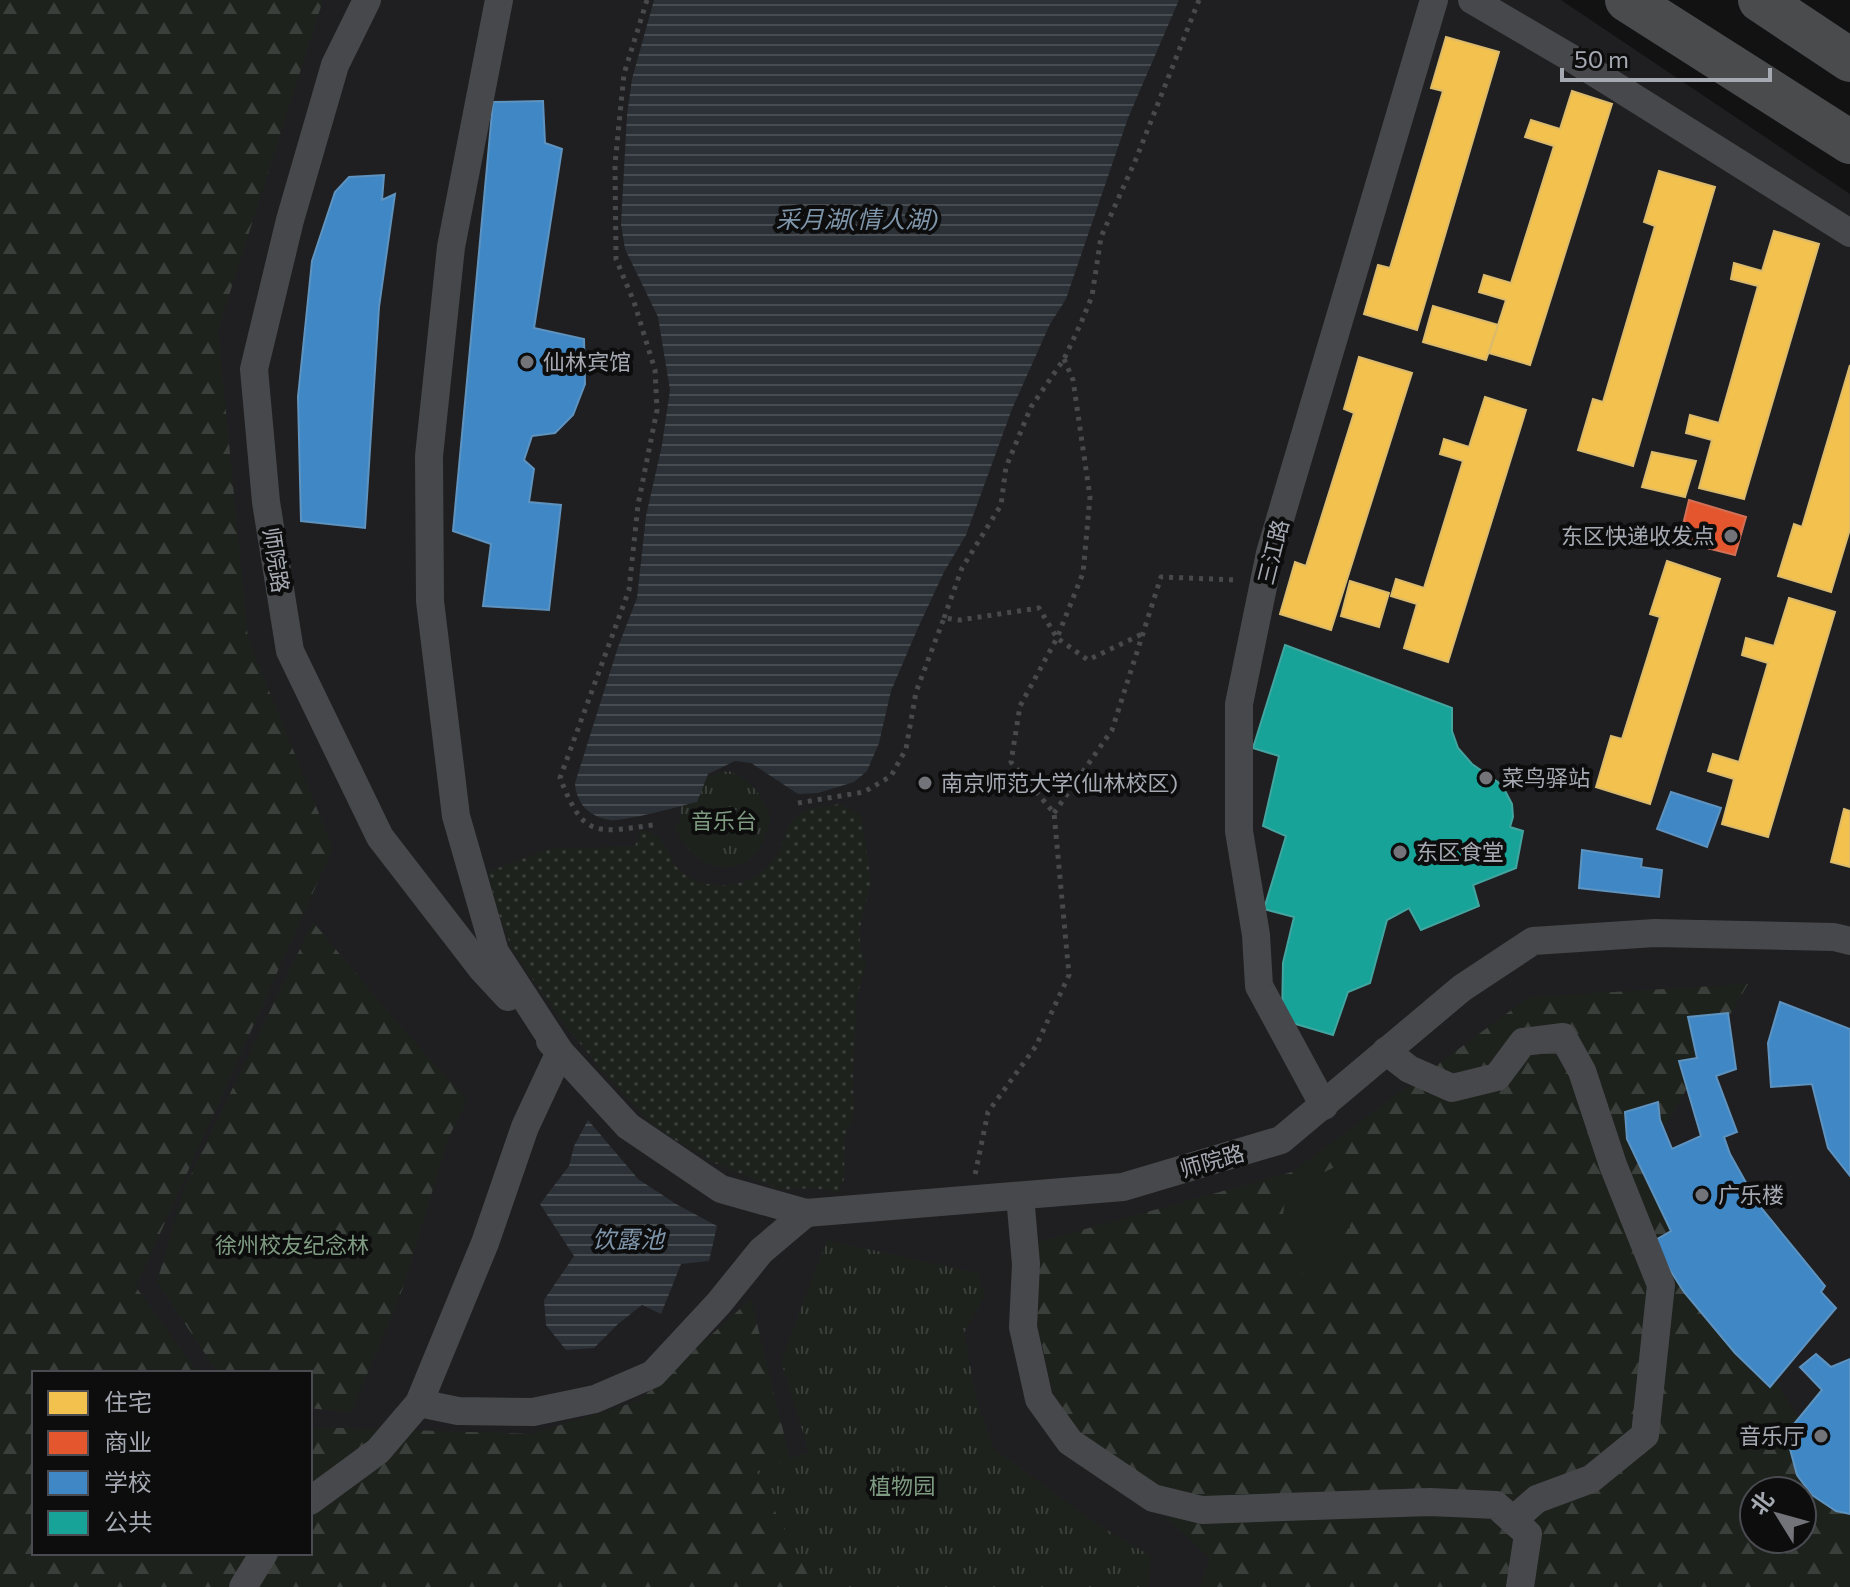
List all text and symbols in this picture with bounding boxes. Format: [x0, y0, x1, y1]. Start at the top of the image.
scale bar [1562, 32, 1770, 82]
text: 50 m [1574, 44, 1629, 73]
water label: 采月湖(情人湖) [776, 204, 938, 233]
place label: 仙林宾馆 [543, 348, 631, 375]
marker: 仙林宾馆 [518, 353, 536, 371]
street label: 三江路 [1251, 517, 1294, 587]
place label: 东区快递收发点 [1561, 522, 1715, 549]
street label: 师院路 [258, 525, 295, 595]
marker: 东区快递收发点 [1722, 527, 1740, 545]
place label: 菜鸟驿站 [1502, 764, 1590, 791]
place label: 南京师范大学(仙林校区) [941, 769, 1178, 796]
marker: 菜鸟驿站 [1477, 769, 1495, 787]
marker: 南京师范大学(仙林校区) [916, 774, 934, 792]
park label: 音乐台 [691, 807, 757, 834]
place label: 东区食堂 [1416, 838, 1504, 865]
marker: 东区食堂 [1391, 843, 1409, 861]
street label: 师院路 [1176, 1138, 1247, 1183]
place label: 广乐楼 [1718, 1181, 1784, 1208]
marker: 广乐楼 [1693, 1186, 1711, 1204]
water label: 饮露池 [592, 1224, 666, 1253]
park label: 徐州校友纪念林 [215, 1231, 369, 1258]
legend [32, 1371, 312, 1555]
text: 住宅 [104, 1387, 152, 1416]
place label: 音乐厅 [1739, 1422, 1805, 1449]
text: 商业 [104, 1427, 152, 1456]
marker: 音乐厅 [1812, 1427, 1830, 1445]
text: 学校 [104, 1467, 152, 1496]
park label: 植物园 [869, 1472, 935, 1499]
north arrow [1738, 1475, 1818, 1555]
text: 北 [1744, 1486, 1779, 1520]
text: 公共 [104, 1507, 152, 1536]

